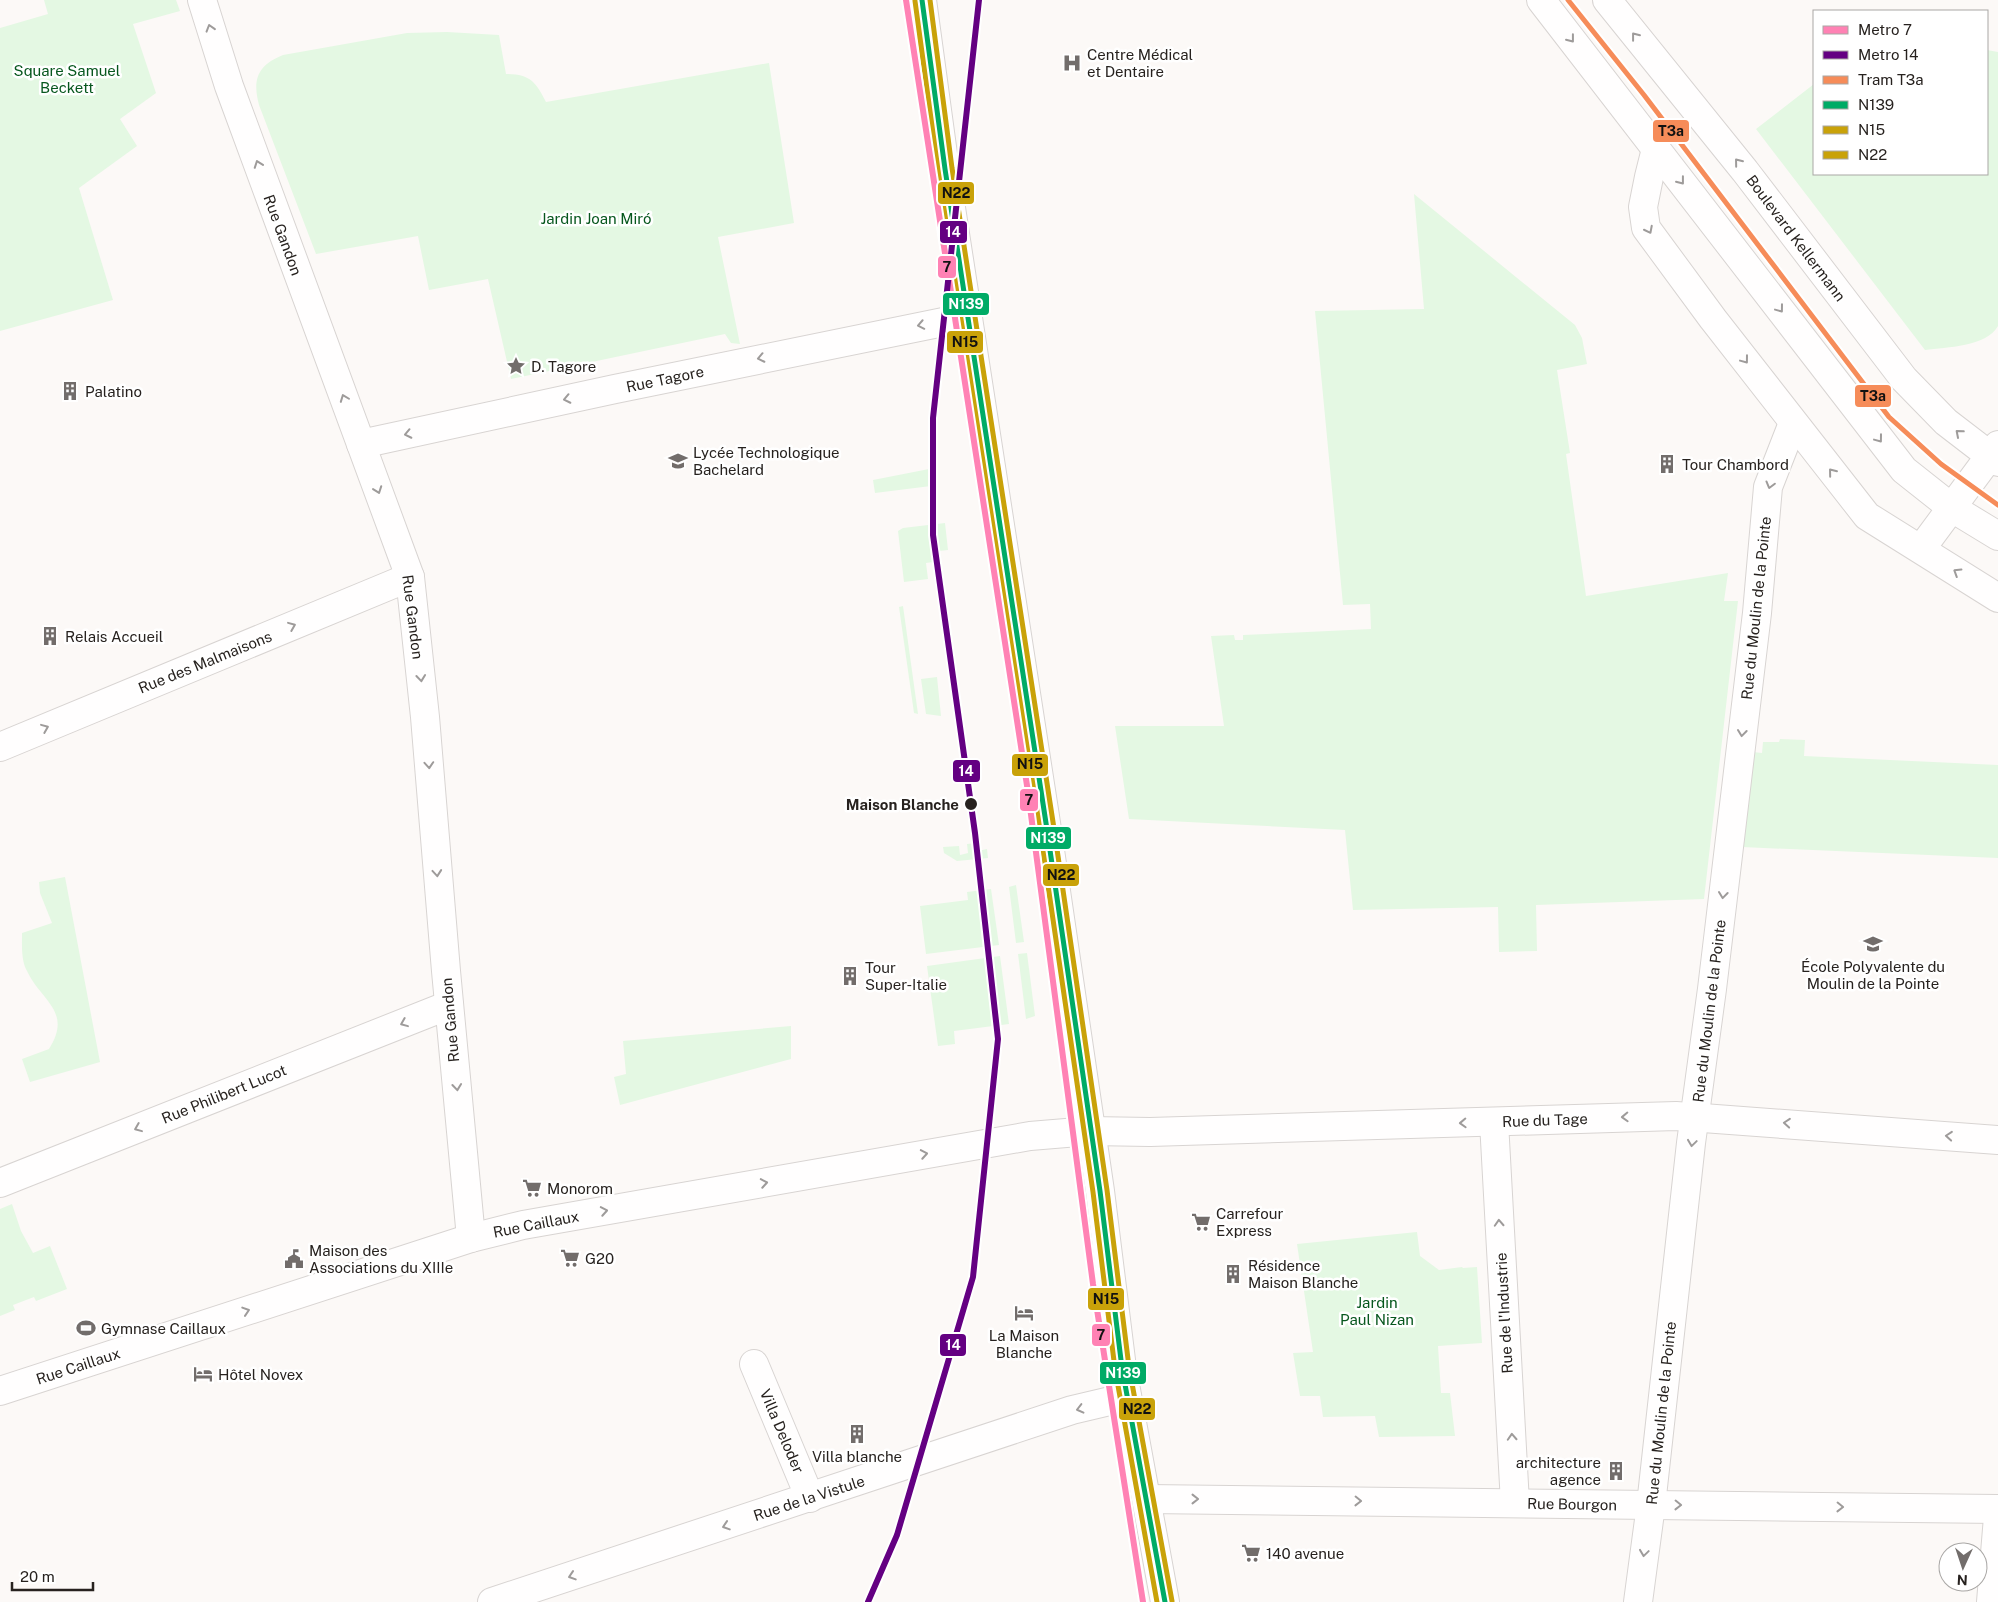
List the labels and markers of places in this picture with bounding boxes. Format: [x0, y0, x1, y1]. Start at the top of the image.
place label: Centre Médical et Dentaire [1087, 46, 1193, 80]
hospital icon: Centre Médical et Dentaire [1061, 52, 1083, 74]
place icon: D. Tagore [505, 355, 527, 377]
place label: D. Tagore [531, 358, 596, 375]
building icon: Palatino [59, 380, 81, 402]
place label: Palatino [85, 383, 142, 400]
place label: Lycée Technologique Bachelard [693, 444, 840, 478]
school or university icon: Lycée Technologique Bachelard [667, 450, 689, 472]
building icon: Tour Chambord [1656, 453, 1678, 475]
place label: Tour Chambord [1682, 456, 1789, 473]
building icon: Relais Accueil [39, 625, 61, 647]
place label: Relais Accueil [65, 628, 163, 645]
place label: Maison Blanche [846, 796, 959, 813]
marker: Maison Blanche [963, 796, 979, 812]
school or university icon: École Polyvalente du Moulin de la Pointe [1862, 933, 1884, 955]
place label: École Polyvalente du Moulin de la Pointe [1801, 958, 1945, 992]
place label: Tour Super-Italie [865, 959, 947, 993]
building icon: Tour Super-Italie [839, 965, 861, 987]
supermarket icon: Monorom [521, 1177, 543, 1199]
place label: Monorom [547, 1180, 613, 1197]
place label: Carrefour Express [1216, 1205, 1283, 1239]
supermarket icon: Carrefour Express [1190, 1211, 1212, 1233]
place label: Maison des Associations du XIIIe [309, 1242, 453, 1276]
supermarket icon: G20 [559, 1247, 581, 1269]
public building icon: Maison des Associations du XIIIe [283, 1248, 305, 1270]
place label: G20 [585, 1250, 614, 1267]
place label: Résidence Maison Blanche [1248, 1257, 1358, 1291]
building icon: Résidence Maison Blanche [1222, 1263, 1244, 1285]
hotel icon: La Maison Blanche [1013, 1302, 1035, 1324]
sports icon: Gymnase Caillaux [75, 1317, 97, 1339]
place label: Gymnase Caillaux [101, 1320, 226, 1337]
place label: La Maison Blanche [989, 1327, 1059, 1361]
hotel icon: Hôtel Novex [192, 1363, 214, 1385]
place label: Hôtel Novex [218, 1366, 303, 1383]
building icon: Villa blanche [846, 1423, 868, 1445]
place label: Villa blanche [812, 1448, 902, 1465]
place label: architecture agence [1516, 1454, 1601, 1488]
building icon: architecture agence [1605, 1460, 1627, 1482]
supermarket icon: 140 avenue [1240, 1542, 1262, 1564]
place label: 140 avenue [1266, 1545, 1344, 1562]

